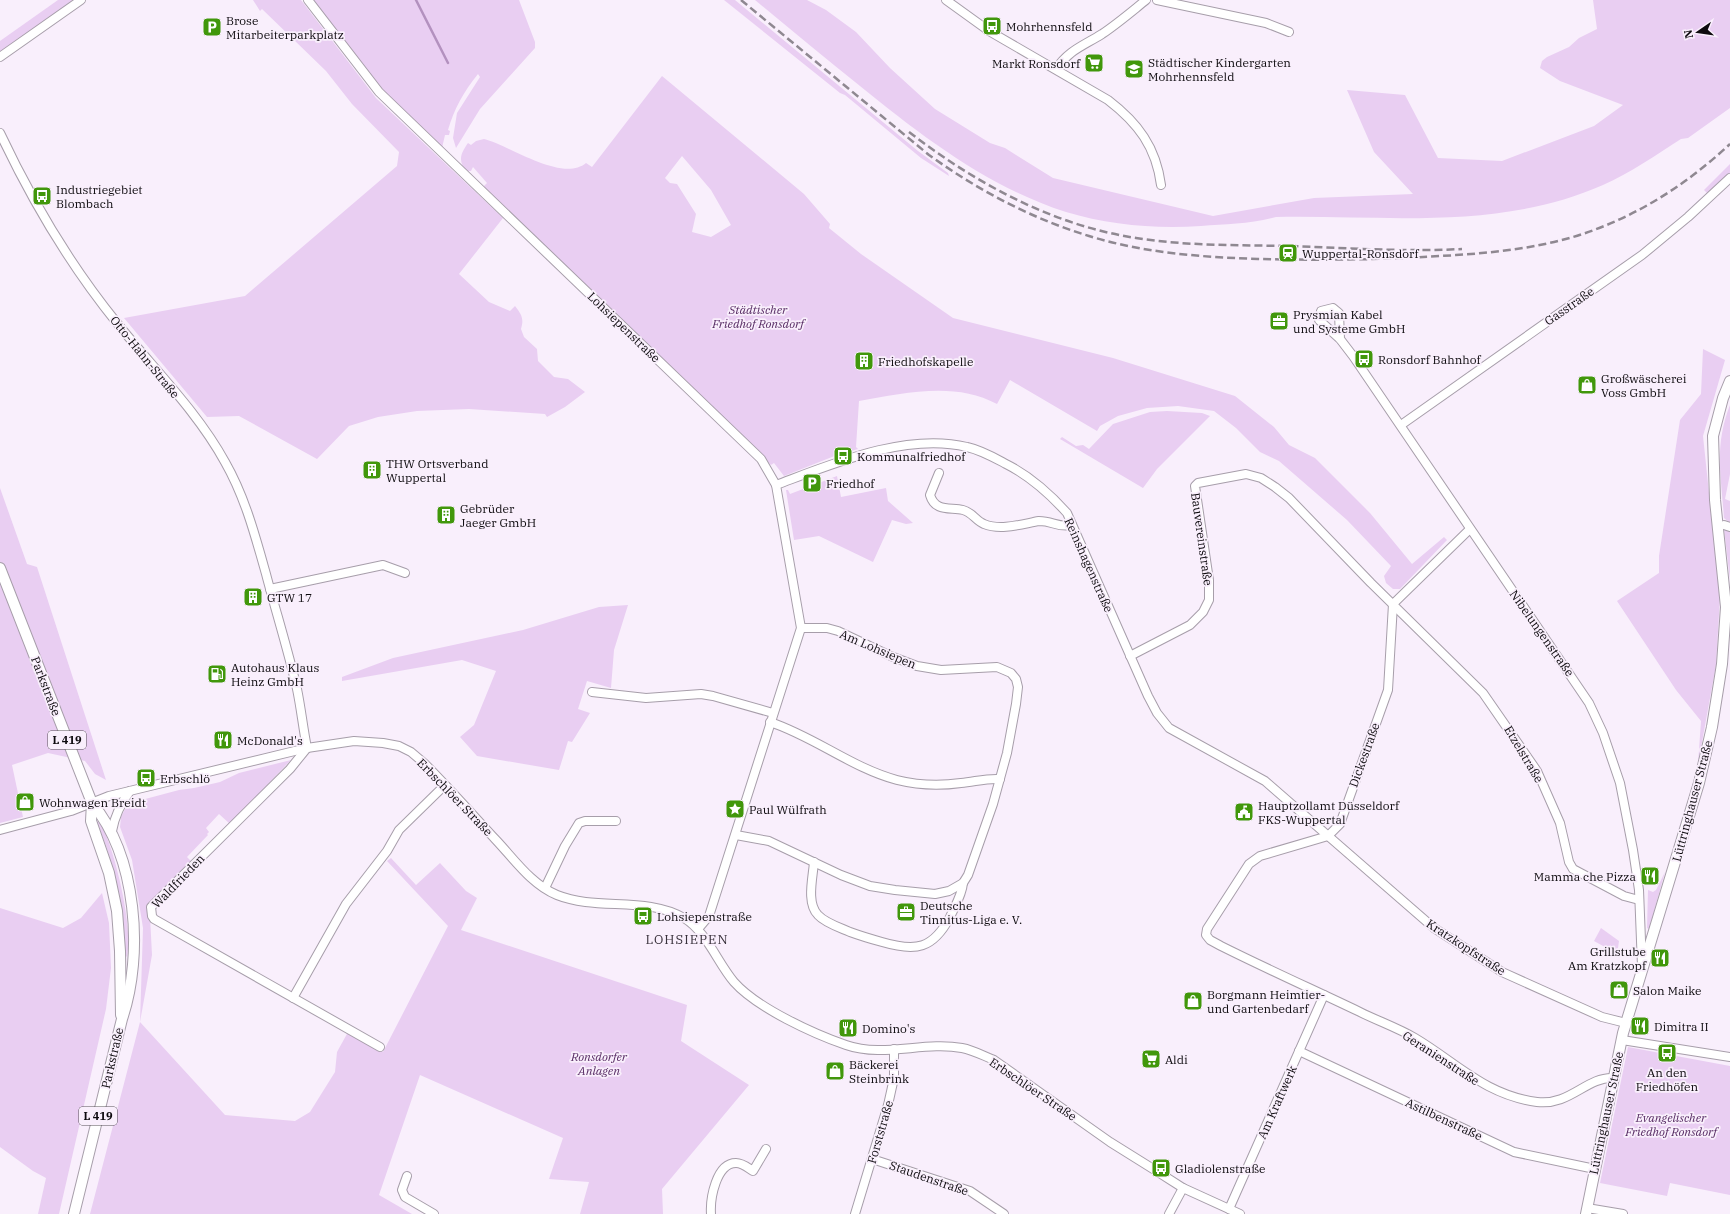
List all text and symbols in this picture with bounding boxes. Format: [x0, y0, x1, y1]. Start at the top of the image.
north arrow [1678, 12, 1718, 52]
place label: Brose Mitarbeiterparkplatz [226, 13, 344, 42]
bus stop icon: Mohrhennsfeld [981, 15, 1003, 37]
parking icon: Brose Mitarbeiterparkplatz [201, 16, 223, 38]
place label: Mohrhennsfeld [1006, 19, 1092, 34]
text: N [1680, 28, 1696, 40]
supermarket icon: Markt Ronsdorf [1083, 52, 1105, 74]
place label: Städtischer Kindergarten Mohrhennsfeld [1148, 55, 1291, 84]
place label: Markt Ronsdorf [992, 56, 1081, 71]
school or university icon: Städtischer Kindergarten Mohrhennsfeld [1123, 58, 1145, 80]
place label: Industriegebiet Blombach [56, 182, 143, 211]
bus stop icon: Industriegebiet Blombach [31, 185, 53, 207]
station icon: Wuppertal-Ronsdorf [1277, 242, 1299, 264]
place label: Wuppertal-Ronsdorf [1302, 246, 1419, 261]
street label: Gasstraße [1541, 283, 1597, 329]
street label: Lohsiepenstraße [585, 289, 663, 365]
park label: Städtischer Friedhof Ronsdorf [711, 302, 806, 331]
place label: Prysmian Kabel und Systeme GmbH [1293, 307, 1405, 336]
office icon: Prysmian Kabel und Systeme GmbH [1268, 310, 1290, 332]
street label: Otto-Hahn-Straße [107, 313, 183, 401]
bus stop icon: Ronsdorf Bahnhof [1353, 348, 1375, 370]
building icon: Friedhofskapelle [853, 350, 875, 372]
place label: Ronsdorf Bahnhof [1378, 352, 1482, 367]
place label: Friedhofskapelle [878, 354, 973, 369]
place label: Großwäscherei Voss GmbH [1601, 371, 1687, 400]
shop icon: Großwäscherei Voss GmbH [1576, 374, 1598, 396]
bus stop icon: Kommunalfriedhof [832, 445, 854, 467]
place label: Kommunalfriedhof [857, 449, 966, 464]
place label: THW Ortsverband Wuppertal [386, 456, 489, 485]
building icon: THW Ortsverband Wuppertal [361, 459, 383, 481]
parking icon: Friedhof [801, 472, 823, 494]
place label: Friedhof [826, 476, 875, 491]
street label: Bauvereinstraße [1188, 491, 1216, 587]
place label: Gebrüder Jaeger GmbH [460, 501, 536, 530]
building icon: Gebrüder Jaeger GmbH [435, 504, 457, 526]
street label: Reinshagenstraße [1061, 515, 1117, 615]
building icon: GTW 17 [242, 586, 264, 608]
street label: Nibelungenstraße [1507, 587, 1577, 679]
place label: GTW 17 [267, 590, 312, 605]
street label: Am Lohsiepen [838, 626, 919, 672]
street label: Parkstraße [28, 654, 64, 718]
place label: Autohaus Klaus Heinz GmbH [231, 660, 319, 689]
fuel station icon: Autohaus Klaus Heinz GmbH [206, 663, 228, 685]
street label: Dickestraße [1345, 721, 1383, 789]
street label: Etzelstraße [1501, 723, 1547, 785]
restaurant icon: McDonald's [212, 729, 234, 751]
road number: L 419 [48, 731, 86, 749]
place label: McDonald's [237, 733, 303, 748]
street label: Lüttringhauser Straße [1669, 739, 1715, 863]
street label: Erbschlöer Straße [414, 755, 496, 839]
bus stop icon: Erbschlö [135, 767, 157, 789]
place label: Erbschlö [160, 771, 210, 786]
shop icon: Wohnwagen Breidt [14, 791, 36, 813]
place label: Wohnwagen Breidt [39, 795, 146, 810]
place icon: Paul Wülfrath [724, 798, 746, 820]
place label: Hauptzollamt Düsseldorf FKS-Wuppertal [1258, 798, 1400, 827]
public building icon: Hauptzollamt Düsseldorf FKS-Wuppertal [1233, 801, 1255, 823]
place label: Paul Wülfrath [749, 802, 827, 817]
street label: Waldfrieden [148, 851, 208, 911]
restaurant icon: Mamma che Pizza [1639, 865, 1661, 887]
place label: Mamma che Pizza [1534, 869, 1636, 884]
place label: Deutsche Tinnitus-Liga e. V. [920, 898, 1022, 927]
office icon: Deutsche Tinnitus-Liga e. V. [895, 901, 917, 923]
bus stop icon: Lohsiepenstraße [632, 905, 654, 927]
place label: Lohsiepenstraße [657, 909, 752, 924]
street label: Kratzkopfstraße [1424, 916, 1508, 978]
district label: LOHSIEPEN [645, 931, 729, 948]
place label: Grillstube Am Kratzkopf [1568, 944, 1647, 973]
restaurant icon: Grillstube Am Kratzkopf [1649, 947, 1671, 969]
shop icon: Salon Maike [1608, 979, 1630, 1001]
place label: Salon Maike [1633, 983, 1702, 998]
place label: Borgmann Heimtier- und Gartenbedarf [1207, 987, 1325, 1016]
shop icon: Borgmann Heimtier- und Gartenbedarf [1182, 990, 1204, 1012]
restaurant icon: Dimitra II [1629, 1015, 1651, 1037]
restaurant icon: Domino's [837, 1017, 859, 1039]
place label: Dimitra II [1654, 1019, 1709, 1034]
place label: Domino's [862, 1021, 916, 1036]
street label: Parkstraße [98, 1026, 126, 1090]
street label: Geranienstraße [1400, 1028, 1482, 1088]
bus stop icon: An den Friedhöfen [1656, 1042, 1678, 1064]
supermarket icon: Aldi [1140, 1048, 1162, 1070]
park label: Ronsdorfer Anlagen [570, 1049, 628, 1078]
street label: Lüttringhauser Straße [1586, 1050, 1626, 1176]
place label: Aldi [1165, 1052, 1188, 1067]
street label: Erbschlöer Straße [987, 1054, 1079, 1124]
place label: Bäckerei Steinbrink [849, 1057, 909, 1086]
shop icon: Bäckerei Steinbrink [824, 1060, 846, 1082]
street label: Am Kraftwerk [1254, 1063, 1300, 1141]
place label: An den Friedhöfen [1636, 1065, 1699, 1094]
street label: Astilbenstraße [1403, 1095, 1485, 1143]
street label: Forststraße [864, 1099, 896, 1165]
road number: L 419 [79, 1107, 117, 1125]
park label: Evangelischer Friedhof Ronsdorf [1624, 1110, 1719, 1139]
street label: Staudenstraße [888, 1157, 970, 1199]
bus stop icon: Gladiolenstraße [1150, 1157, 1172, 1179]
place label: Gladiolenstraße [1175, 1161, 1265, 1176]

